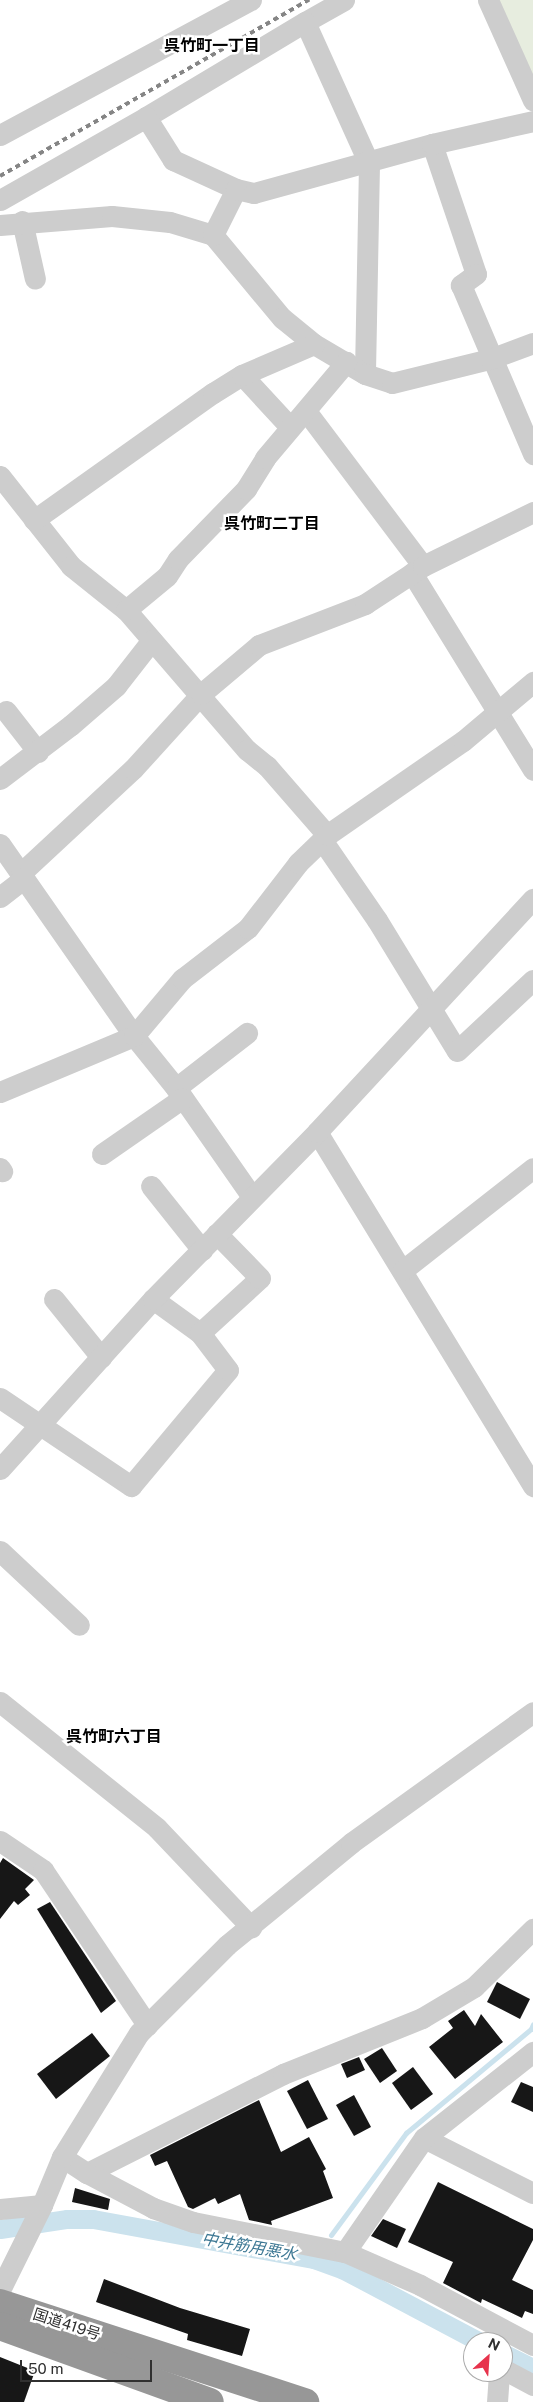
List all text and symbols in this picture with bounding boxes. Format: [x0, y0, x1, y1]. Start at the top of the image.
district label: 呉竹町一丁目 [164, 36, 260, 56]
district label: 呉竹町二丁目 [224, 514, 320, 534]
district label: 呉竹町六丁目 [66, 1727, 162, 1747]
water label: 中井筋用悪水 [200, 2229, 298, 2265]
street label: 国道419号 [31, 2305, 103, 2343]
north arrow [463, 2332, 513, 2382]
text: N [486, 2335, 503, 2354]
scale bar [22, 2350, 155, 2382]
text: 50 m [28, 2360, 63, 2377]

